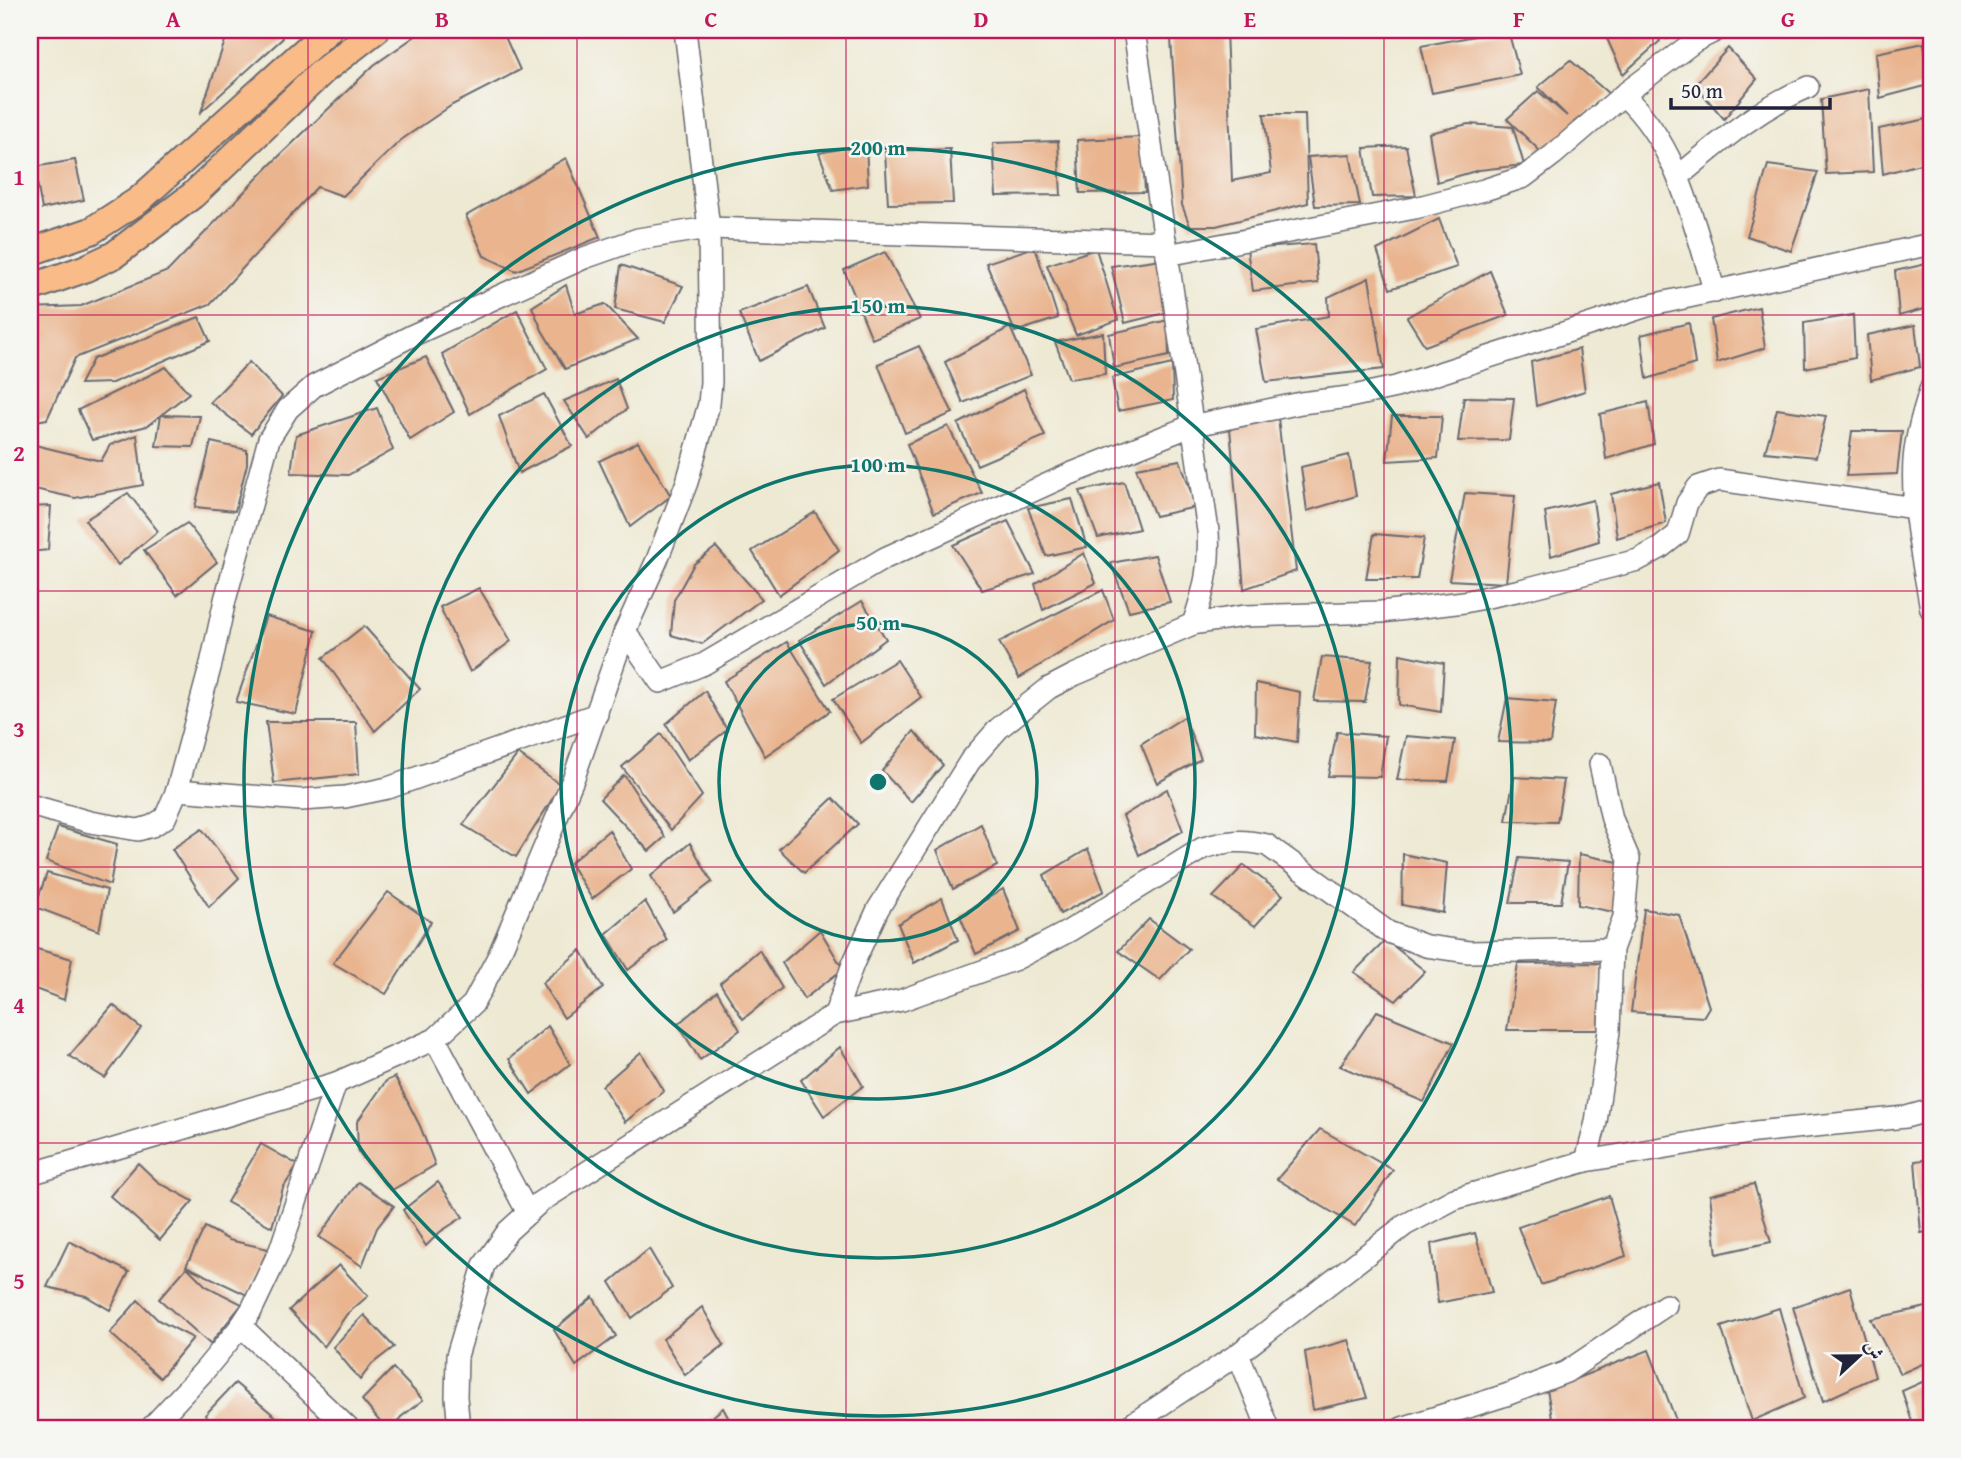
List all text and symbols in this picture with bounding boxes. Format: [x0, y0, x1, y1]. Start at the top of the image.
text: A [166, 2, 181, 35]
text: B [435, 2, 449, 35]
text: C [704, 2, 718, 35]
text: D [974, 2, 989, 35]
text: E [1244, 2, 1256, 35]
text: F [1513, 2, 1525, 35]
text: G [1781, 2, 1795, 35]
scale bar [1671, 66, 1830, 110]
text: 50 m [1681, 75, 1723, 106]
text: 200 m [850, 132, 906, 163]
text: 1 [13, 160, 25, 193]
text: 150 m [850, 290, 906, 321]
text: 2 [13, 436, 25, 469]
text: 100 m [850, 449, 906, 480]
text: 50 m [856, 607, 900, 638]
text: 3 [13, 712, 25, 745]
centre of rings [866, 770, 890, 794]
text: 4 [13, 988, 25, 1021]
text: 5 [13, 1264, 25, 1297]
north arrow [1825, 1322, 1895, 1392]
text: ش [1858, 1336, 1891, 1364]

